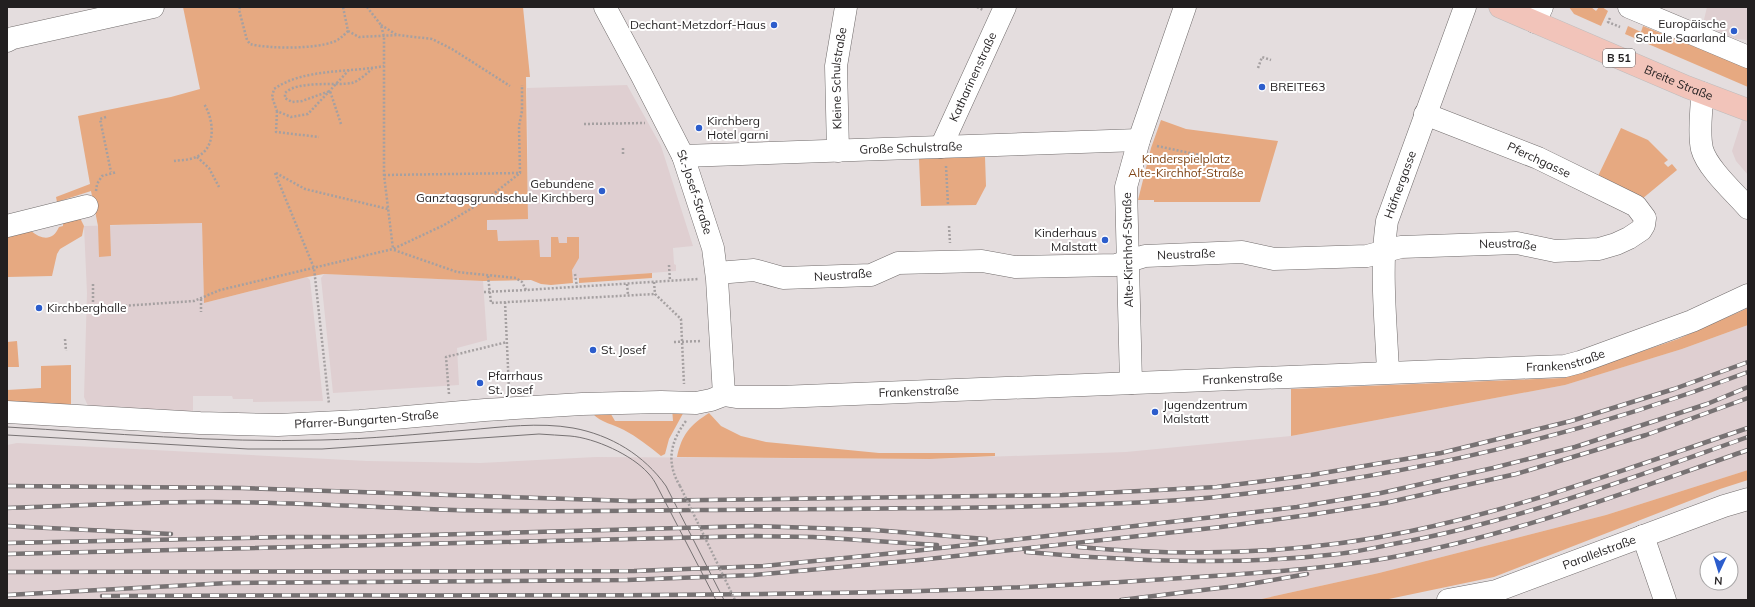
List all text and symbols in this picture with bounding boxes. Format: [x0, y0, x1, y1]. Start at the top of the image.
place label: Europäische Schule Saarland [1636, 16, 1726, 45]
place label: Dechant-Metzdorf-Haus [630, 17, 766, 32]
marker: Dechant-Metzdorf-Haus [769, 20, 779, 30]
street label: Kleine Schulstraße [828, 26, 849, 129]
marker: Europäische Schule Saarland [1729, 26, 1739, 36]
street label: Katharinenstraße [946, 30, 1000, 124]
road number: B 51 [1603, 49, 1635, 67]
street label: Breite Straße [1642, 62, 1715, 103]
place label: BREITE63 [1270, 79, 1325, 94]
marker: BREITE63 [1257, 82, 1267, 92]
place label: Kirchberg Hotel garni [707, 113, 768, 142]
marker: Kirchberg Hotel garni [694, 123, 704, 133]
street label: Große Schulstraße [859, 138, 963, 157]
street label: Pferchgasse [1505, 138, 1573, 181]
street label: St.-Josef-Straße [674, 147, 716, 236]
street label: Häfnergasse [1381, 148, 1419, 220]
park label: Kinderspielplatz Alte-Kirchhof-Straße [1128, 151, 1244, 180]
place label: Gebundene Ganztagsgrundschule Kirchberg [416, 176, 594, 205]
marker: Gebundene Ganztagsgrundschule Kirchberg [597, 186, 607, 196]
street label: Alte-Kirchhof-Straße [1119, 192, 1136, 308]
place label: Kinderhaus Malstatt [1034, 225, 1097, 254]
marker: Kinderhaus Malstatt [1100, 235, 1110, 245]
street label: Neustraße [1479, 235, 1538, 254]
street label: Neustraße [1157, 245, 1216, 262]
street label: Neustraße [813, 265, 872, 284]
place label: Kirchberghalle [47, 300, 126, 315]
marker: Kirchberghalle [34, 303, 44, 313]
place label: St. Josef [601, 342, 647, 357]
marker: St. Josef [588, 345, 598, 355]
street label: Frankenstraße [1526, 346, 1607, 375]
place label: Pfarrhaus St. Josef [488, 368, 543, 397]
street label: Frankenstraße [1202, 369, 1283, 387]
marker: Pfarrhaus St. Josef [475, 378, 485, 388]
street label: Frankenstraße [878, 382, 959, 400]
place label: Jugendzentrum Malstatt [1163, 397, 1248, 426]
street label: Pfarrer-Bungarten-Straße [294, 406, 439, 431]
marker: Jugendzentrum Malstatt [1150, 407, 1160, 417]
street label: Parallelstraße [1560, 532, 1638, 573]
north arrow [1699, 551, 1739, 591]
text: N [1714, 574, 1723, 588]

